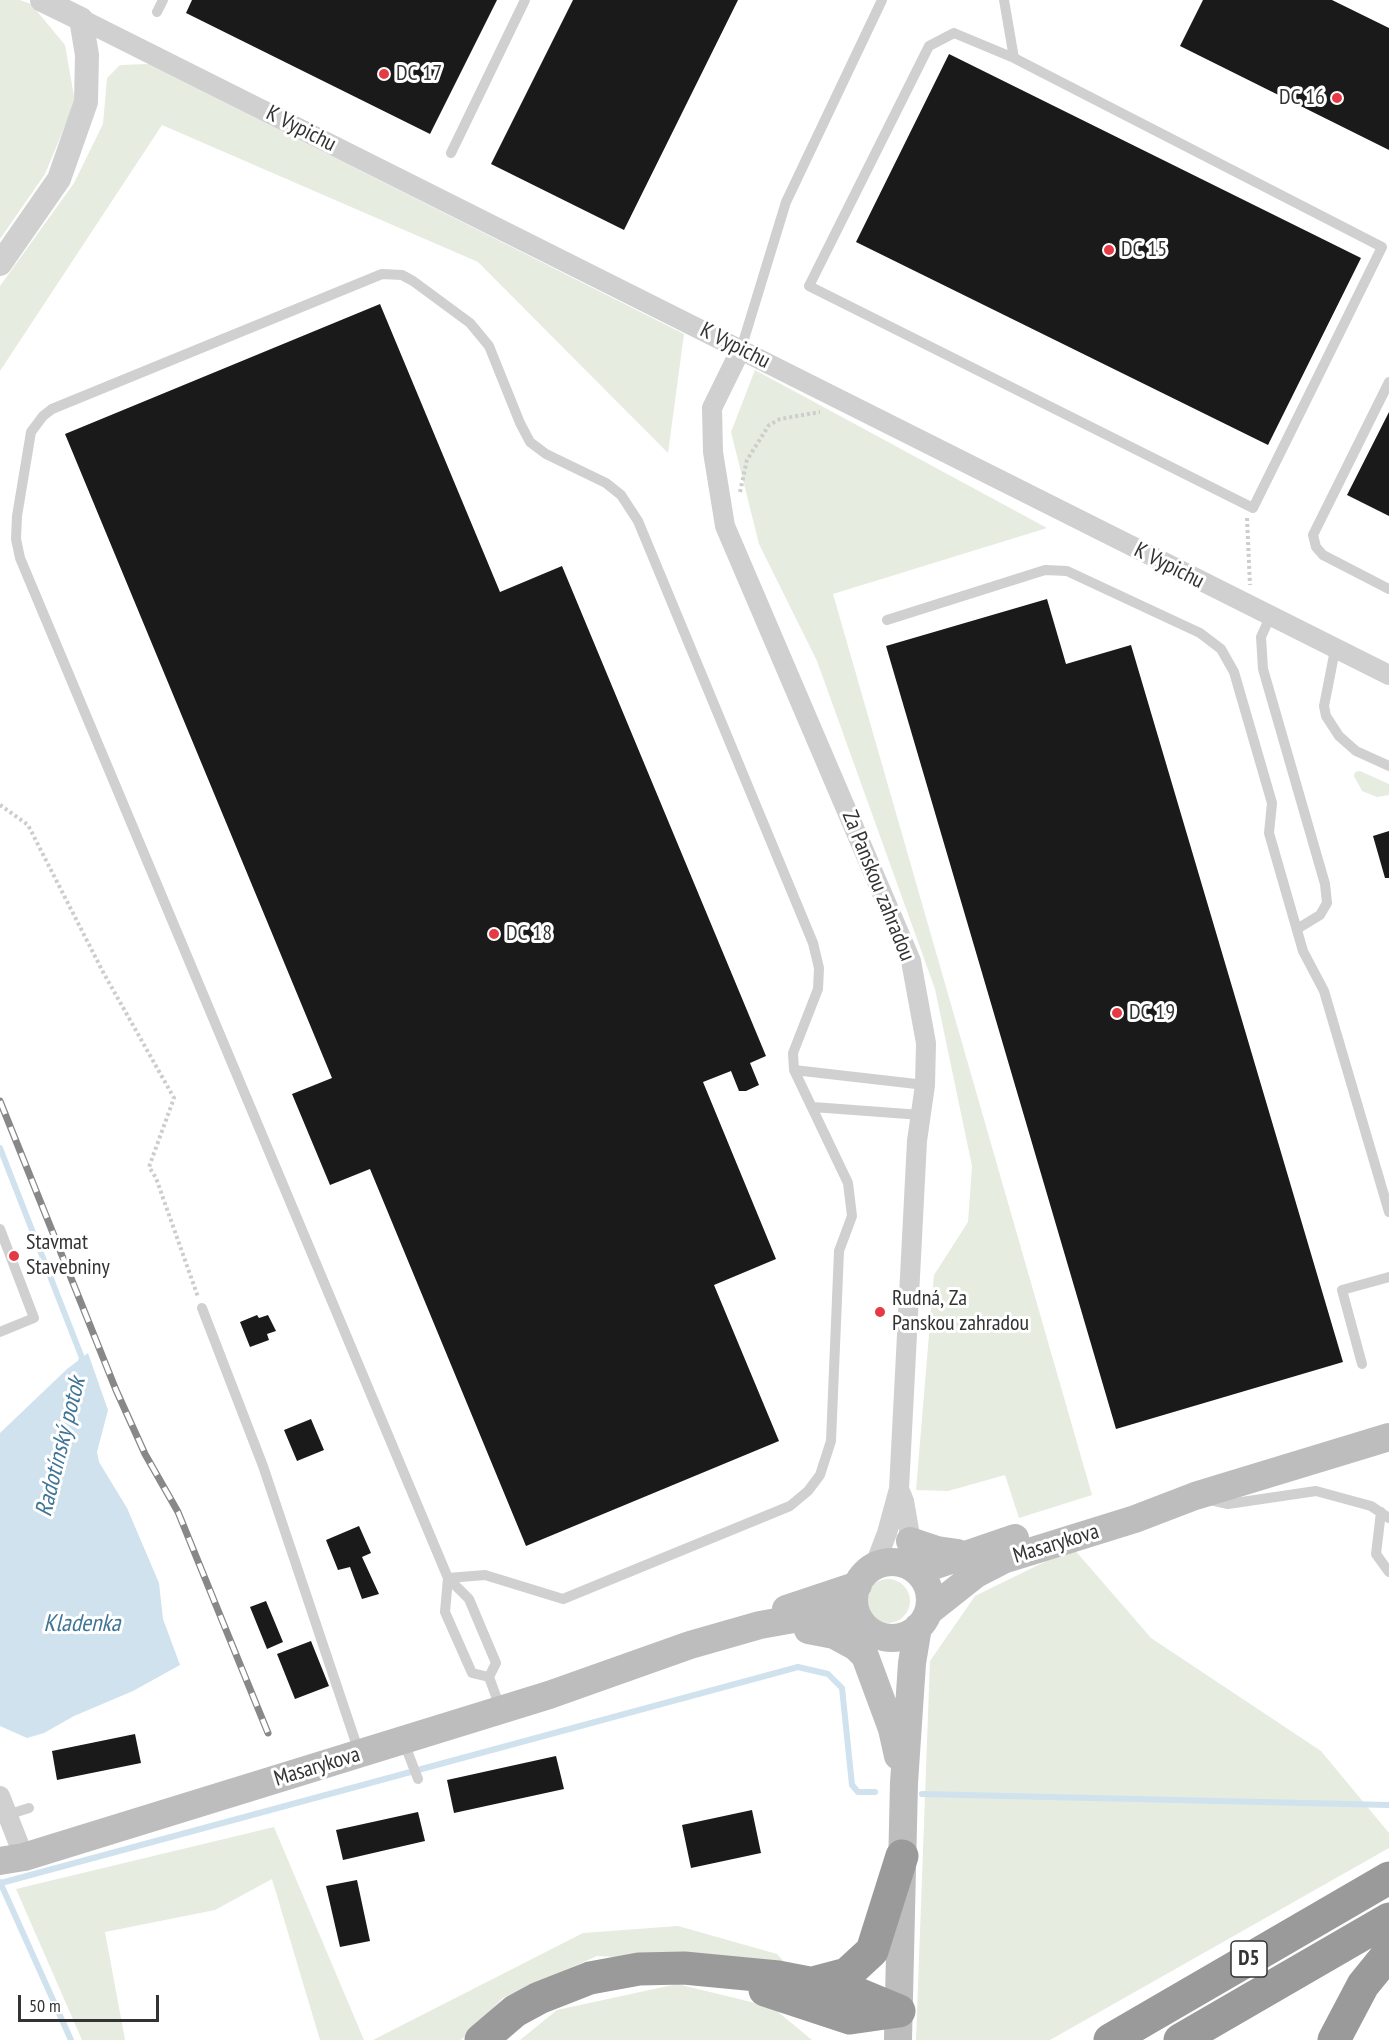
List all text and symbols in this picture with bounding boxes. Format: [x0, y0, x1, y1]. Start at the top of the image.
place label: DC 17 [396, 61, 442, 87]
marker: DC 17 [377, 67, 391, 81]
place label: DC 16 [1279, 85, 1325, 111]
marker: DC 16 [1330, 91, 1344, 105]
street label: K Vypichu [262, 100, 340, 158]
place label: DC 15 [1121, 237, 1167, 263]
marker: DC 15 [1102, 243, 1116, 257]
street label: K Vypichu [696, 317, 774, 375]
street label: K Vypichu [1130, 537, 1208, 595]
street label: Za Panskou zahradou [836, 807, 920, 965]
place label: DC 18 [506, 921, 552, 947]
marker: DC 18 [487, 927, 501, 941]
place label: DC 19 [1129, 1000, 1175, 1026]
marker: DC 19 [1110, 1006, 1124, 1020]
place label: Stavmat Stavebniny [26, 1230, 110, 1282]
marker: Stavmat Stavebniny [7, 1249, 21, 1263]
place label: Rudná, Za Panskou zahradou [892, 1286, 1029, 1338]
marker: Rudná, Za Panskou zahradou [873, 1305, 887, 1319]
water label: Radotínský potok [30, 1374, 92, 1520]
street label: Masarykova [1010, 1518, 1102, 1570]
water label: Kladenka [44, 1610, 120, 1638]
street label: Masarykova [271, 1741, 363, 1793]
road number: D5 [1231, 1941, 1267, 1977]
scale bar [21, 1983, 162, 2021]
text: 50 m [29, 1994, 61, 2017]

